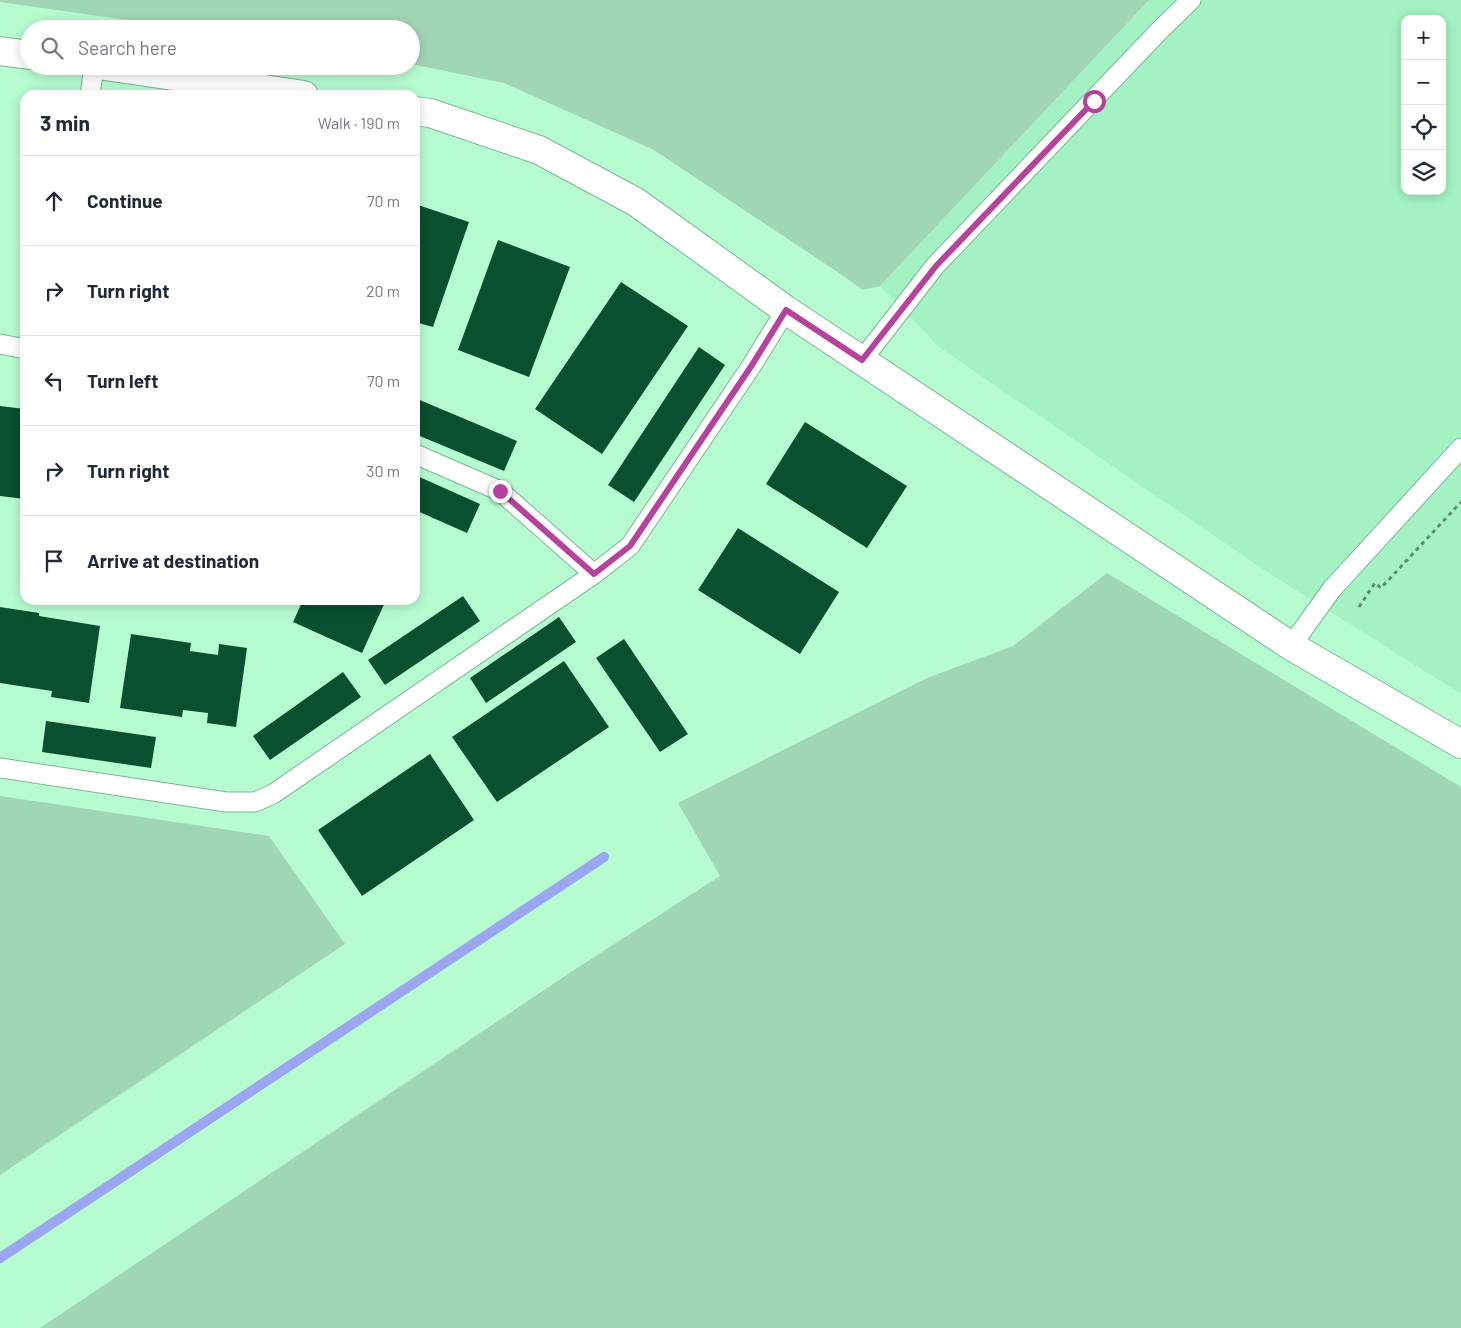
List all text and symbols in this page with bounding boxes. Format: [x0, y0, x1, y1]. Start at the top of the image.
map controls [1401, 15, 1446, 195]
button: + [1401, 15, 1446, 60]
search box [20, 20, 420, 75]
icon: search [38, 34, 66, 62]
text: Search here [78, 36, 177, 59]
button: − [1401, 60, 1446, 105]
route start [1083, 90, 1106, 113]
button: locate [1401, 105, 1446, 150]
text: 3 min [40, 110, 90, 135]
text: Walk · 190 m [318, 113, 400, 132]
button: layers [1401, 150, 1446, 195]
icon: ahead [40, 187, 68, 215]
text: Continue [87, 189, 163, 212]
text: 70 m [367, 191, 400, 210]
icon: right [40, 277, 68, 305]
text: Turn right [87, 279, 169, 302]
text: 20 m [366, 281, 400, 300]
icon: left [40, 367, 68, 395]
text: Turn left [87, 369, 158, 392]
text: 70 m [367, 371, 400, 390]
icon: right [40, 457, 68, 485]
text: Turn right [87, 459, 169, 482]
text: 30 m [366, 461, 400, 480]
route end [489, 480, 512, 503]
icon: arrive [40, 547, 68, 575]
text: Arrive at destination [87, 549, 259, 572]

